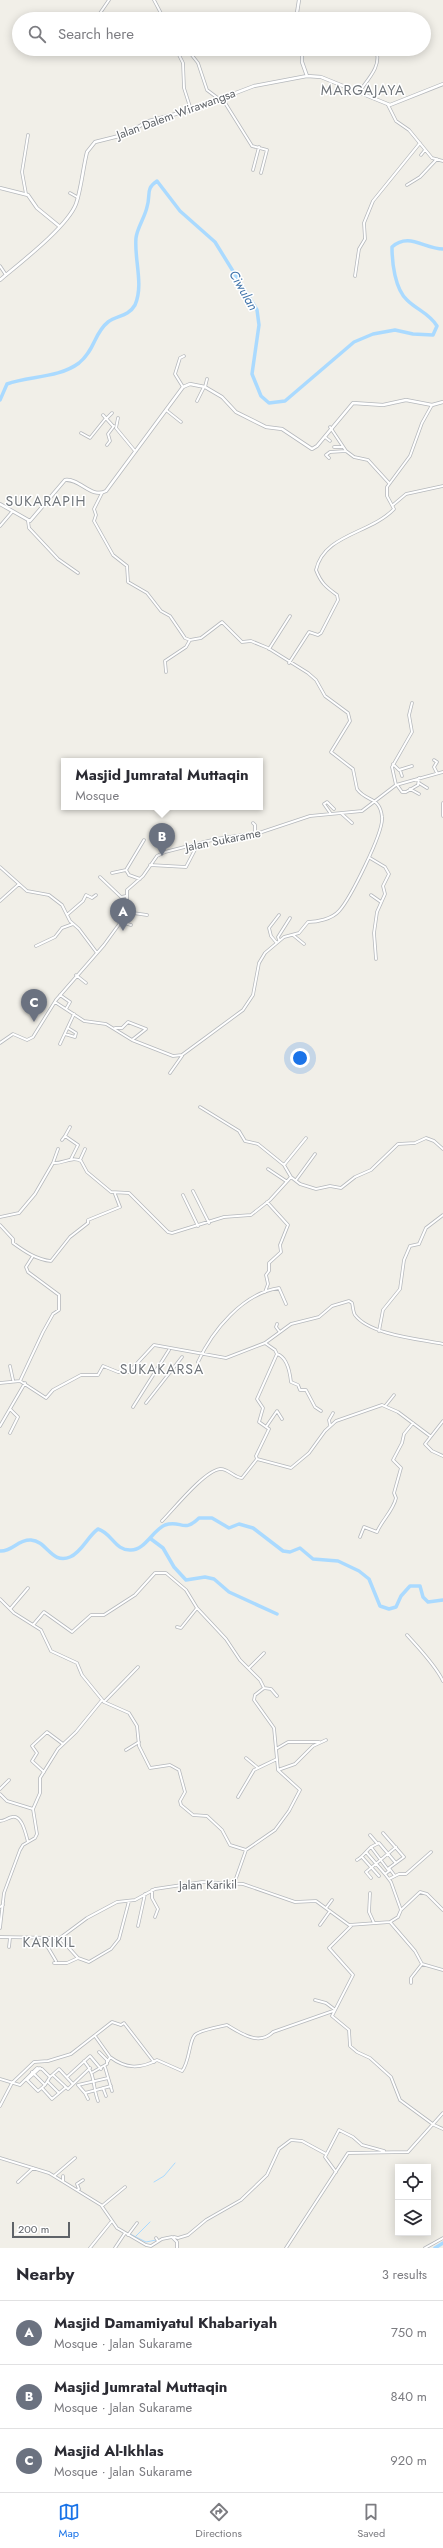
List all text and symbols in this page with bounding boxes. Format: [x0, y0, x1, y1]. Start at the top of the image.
search box [12, 12, 431, 56]
icon: search [26, 23, 48, 45]
text: Search here [58, 23, 134, 45]
district label: MARGAJAYA [321, 80, 405, 100]
street label: Jalan Dalem Wirawangsa [112, 84, 238, 145]
water label: Ciwulan [224, 267, 263, 314]
district label: SUKARAPIH [6, 491, 86, 511]
popup [61, 758, 263, 810]
text: Masjid Jumratal Muttaqin [75, 764, 249, 786]
text: Mosque [75, 786, 119, 805]
pin: B [149, 823, 175, 856]
street label: Jalan Sukarame [182, 824, 262, 857]
pin: A [110, 898, 136, 931]
pin: C [21, 989, 47, 1022]
your location [290, 1048, 310, 1068]
district label: SUKAKARSA [120, 1359, 204, 1379]
street label: Jalan Karikil [177, 1875, 237, 1895]
district label: KARIKIL [22, 1932, 76, 1952]
map controls [395, 2164, 431, 2236]
button: locate [395, 2164, 431, 2200]
button: layers [395, 2200, 431, 2236]
scale bar [12, 2220, 70, 2239]
text: 200 m [18, 2221, 49, 2237]
text: Nearby [16, 2262, 74, 2286]
text: 3 results [382, 2265, 427, 2284]
text: Masjid Damamiyatul Khabariyah [54, 2312, 277, 2334]
text: A [24, 2323, 34, 2342]
text: 750 m [391, 2323, 427, 2342]
text: Mosque · Jalan Sukarame [54, 2334, 192, 2353]
text: Masjid Jumratal Muttaqin [54, 2376, 227, 2398]
text: B [25, 2387, 33, 2406]
text: 840 m [390, 2387, 427, 2406]
text: Mosque · Jalan Sukarame [54, 2398, 192, 2417]
text: Masjid Al-Ikhlas [54, 2440, 164, 2462]
text: C [24, 2451, 34, 2470]
text: 920 m [390, 2451, 427, 2470]
text: Mosque · Jalan Sukarame [54, 2462, 192, 2481]
tab: Map [58, 2501, 80, 2541]
tab: Directions [195, 2501, 242, 2541]
tab: Saved [357, 2501, 385, 2541]

